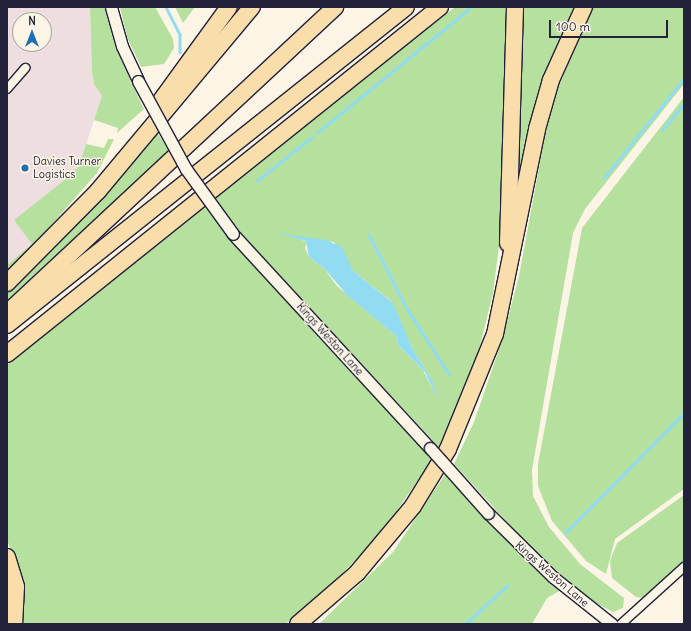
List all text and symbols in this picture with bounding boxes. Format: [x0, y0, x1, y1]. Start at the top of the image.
north arrow [12, 12, 52, 52]
scale bar [551, 12, 670, 38]
text: N [28, 14, 36, 28]
text: 100 m [556, 19, 590, 34]
place label: Davies Turner Logistics [33, 155, 101, 181]
marker: Davies Turner Logistics [20, 163, 30, 173]
street label: Kings Weston Lane [294, 300, 366, 378]
street label: Kings Weston Lane [512, 538, 592, 610]

